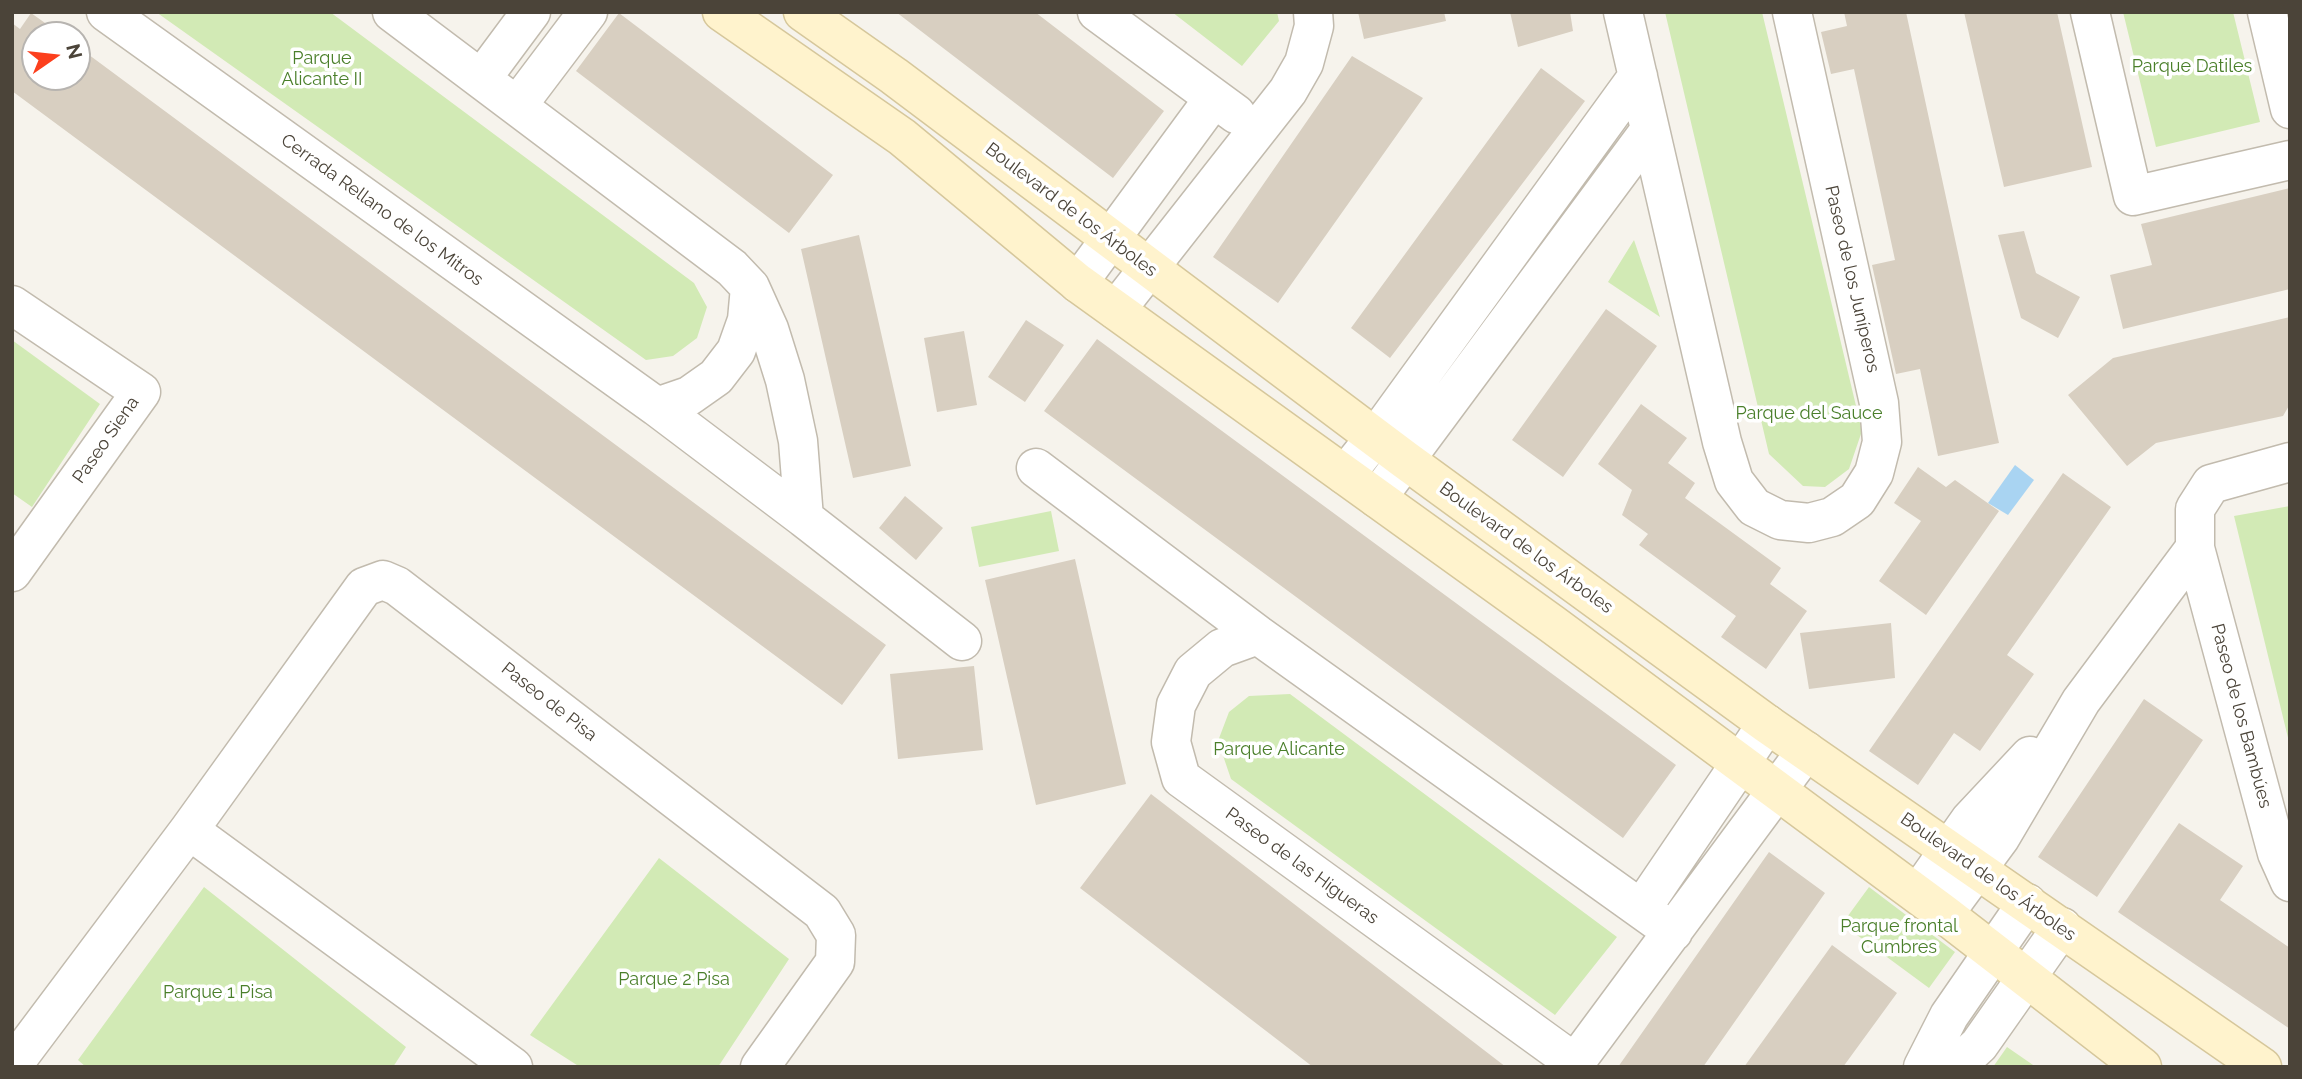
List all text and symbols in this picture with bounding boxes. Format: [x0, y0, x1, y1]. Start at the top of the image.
north arrow [21, 21, 91, 91]
text: N [62, 42, 87, 61]
park label: Parque Alicante II [281, 48, 363, 90]
park label: Parque Datiles [2132, 56, 2252, 78]
street label: Cerrada Rellano de los Mitros [277, 129, 487, 291]
street label: Boulevard de los Árboles [981, 138, 1161, 282]
street label: Paseo de los Juníperos [1820, 183, 1884, 375]
street label: Paseo Siena [68, 392, 144, 488]
park label: Parque del Sauce [1736, 403, 1882, 425]
street label: Boulevard de los Árboles [1435, 478, 1617, 618]
street label: Paseo de los Bambúes [2206, 621, 2276, 811]
street label: Paseo de Pisa [497, 658, 601, 746]
park label: Parque Alicante [1213, 739, 1345, 761]
street label: Paseo de las Higueras [1221, 803, 1383, 929]
street label: Boulevard de los Árboles [1896, 808, 2080, 946]
park label: Parque frontal Cumbres [1840, 916, 1958, 958]
park label: Parque 2 Pisa [618, 969, 730, 991]
park label: Parque 1 Pisa [163, 982, 273, 1004]

